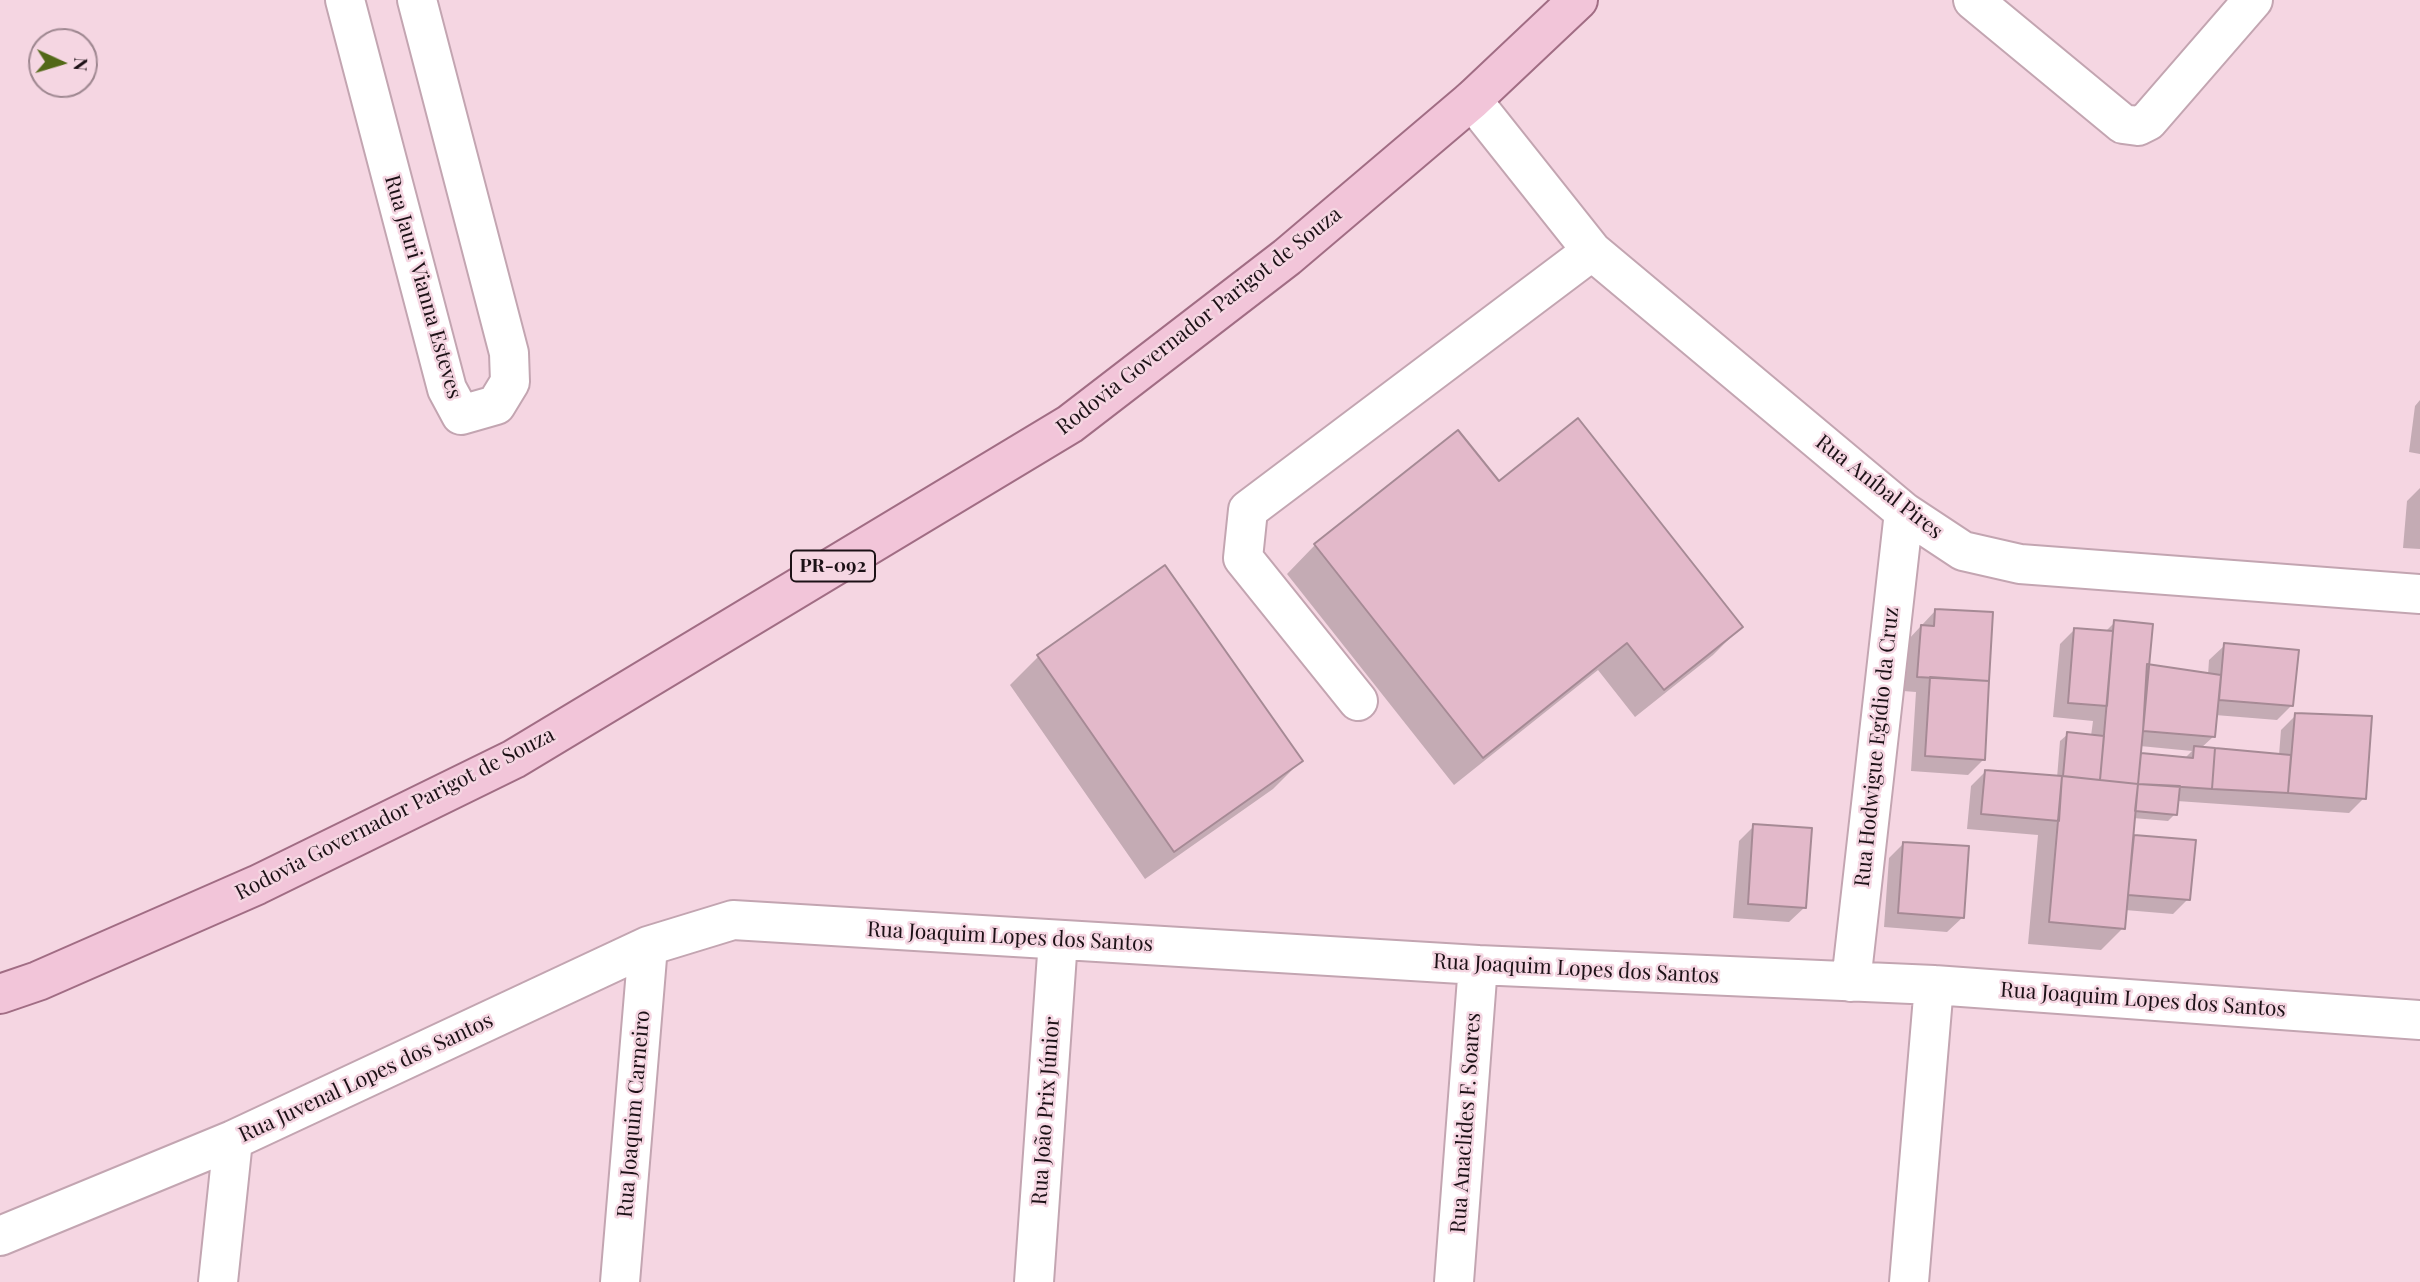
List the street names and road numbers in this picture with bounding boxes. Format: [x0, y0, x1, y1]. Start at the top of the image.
street label: Rua Jauri Vianna Esteves [379, 172, 467, 402]
street label: Rodovia Governador Parigot de Souza [1051, 202, 1347, 440]
street label: Rua Aníbal Pires [1810, 430, 1948, 544]
road number: PR-092 [791, 551, 875, 582]
street label: Rua Hodwigue Egídio da Cruz [1850, 606, 1904, 888]
street label: Rodovia Governador Parigot de Souza [231, 722, 559, 906]
street label: Rua Joaquim Lopes dos Santos [866, 917, 1154, 957]
street label: Rua Joaquim Lopes dos Santos [1432, 949, 1720, 989]
street label: Rua Joaquim Lopes dos Santos [1999, 977, 2287, 1023]
street label: Rua Juvenal Lopes dos Santos [235, 1008, 497, 1148]
street label: Rua Joaquim Carneiro [612, 1009, 656, 1219]
street label: Rua Anaclides F. Soares [1446, 1012, 1486, 1234]
street label: Rua João Prix Júnior [1027, 1016, 1065, 1206]

